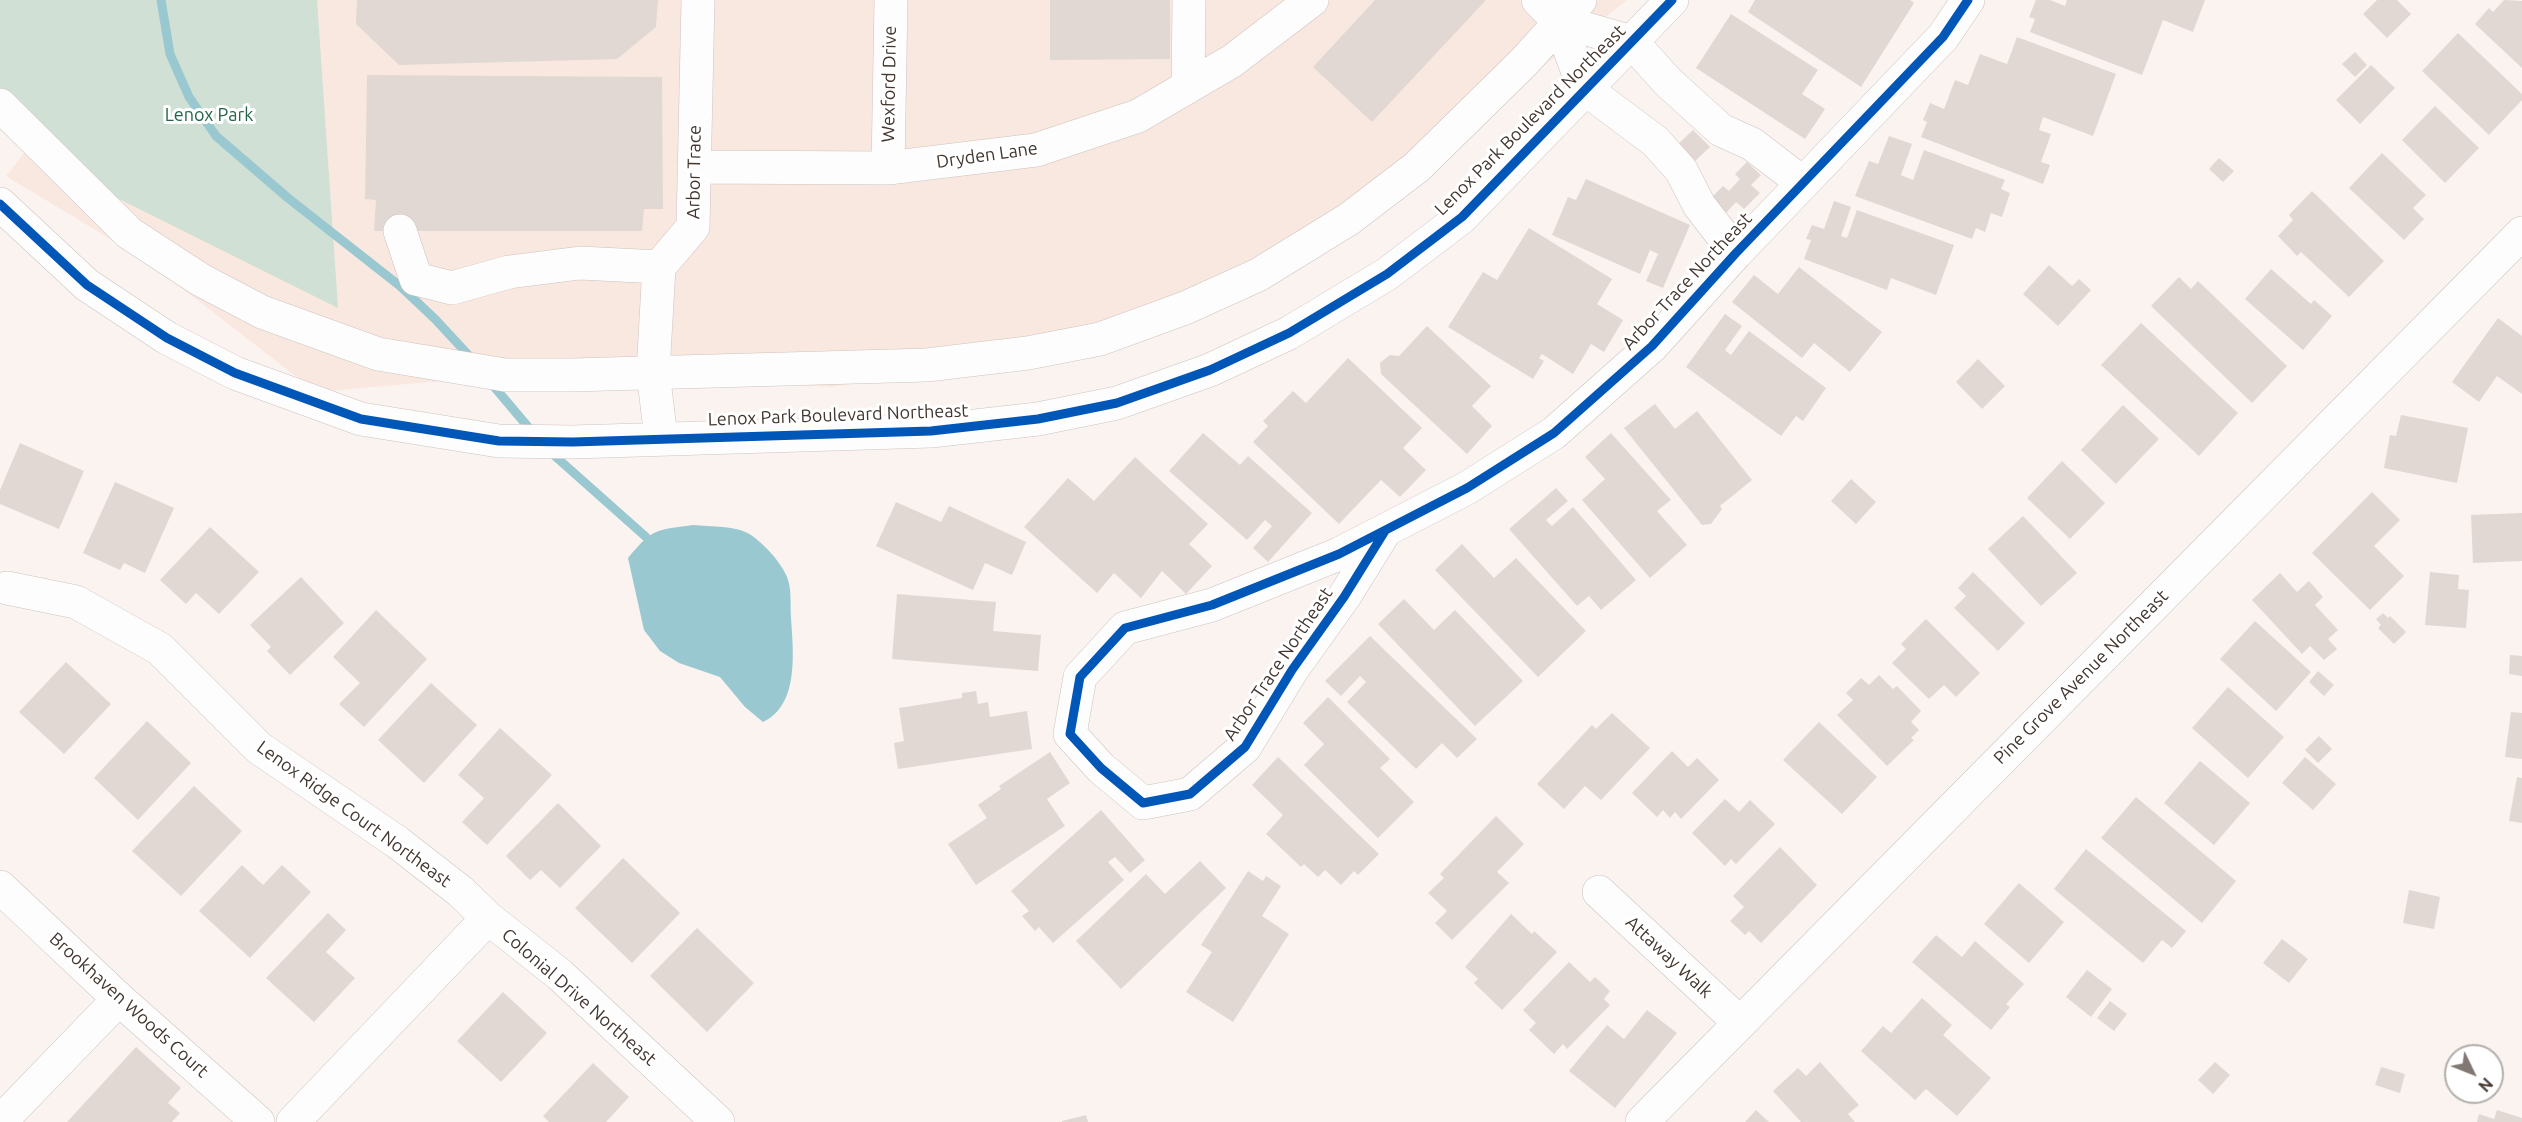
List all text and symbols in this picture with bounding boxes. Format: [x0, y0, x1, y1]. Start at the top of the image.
street label: Lenox Park Boulevard Northeast [1430, 20, 1630, 220]
street label: Wexford Drive [877, 25, 901, 143]
park label: Lenox Park [165, 104, 253, 126]
street label: Arbor Trace [682, 125, 706, 219]
street label: Dryden Lane [935, 137, 1039, 173]
street label: Arbor Trace Northeast [1618, 208, 1756, 354]
street label: Lenox Park Boulevard Northeast [707, 400, 969, 430]
street label: Arbor Trace Northeast [1219, 583, 1337, 745]
street label: Pine Grove Avenue Northeast [1989, 585, 2173, 769]
street label: Lenox Ridge Court Northeast [253, 736, 455, 892]
street label: Attaway Walk [1621, 911, 1717, 1003]
street label: Colonial Drive Northeast [497, 924, 661, 1070]
street label: Brookhaven Woods Court [45, 928, 213, 1082]
north arrow [2444, 1044, 2504, 1104]
text: N [2475, 1074, 2496, 1095]

